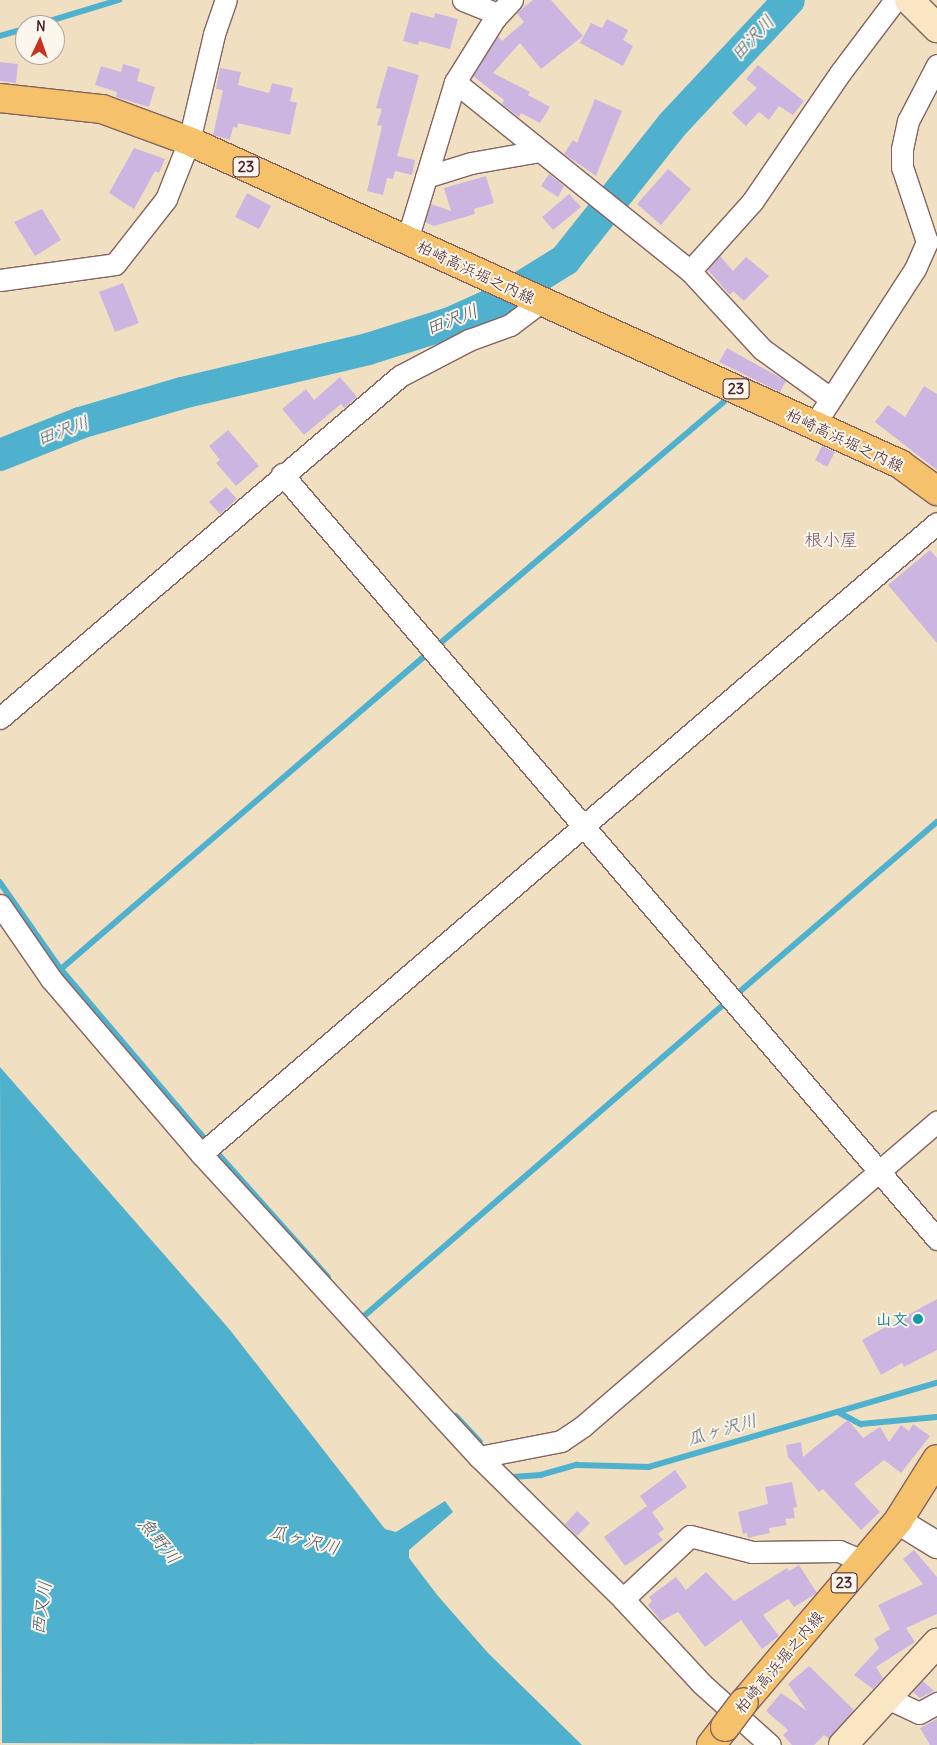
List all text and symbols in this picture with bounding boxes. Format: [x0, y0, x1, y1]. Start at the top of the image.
water label: 田沢川 [727, 11, 779, 65]
north arrow [15, 15, 65, 65]
text: N [35, 17, 46, 35]
road number: 23 [232, 154, 260, 180]
street label: 柏崎高浜堀之内線 [414, 236, 538, 308]
water label: 田沢川 [423, 300, 481, 340]
road number: 23 [722, 376, 750, 402]
street label: 柏崎高浜堀之内線 [783, 404, 907, 476]
water label: 田沢川 [34, 412, 92, 450]
district label: 根小屋 [804, 529, 858, 551]
place label: 山文 [876, 1309, 908, 1329]
marker: 山文 [912, 1313, 924, 1325]
water label: 瓜ヶ沢川 [684, 1410, 760, 1450]
water label: 魚野川 [134, 1513, 184, 1569]
water label: 瓜ヶ沢川 [266, 1520, 342, 1560]
road number: 23 [830, 1570, 858, 1596]
water label: 西又川 [28, 1580, 56, 1636]
street label: 柏崎高浜堀之内線 [731, 1607, 827, 1717]

